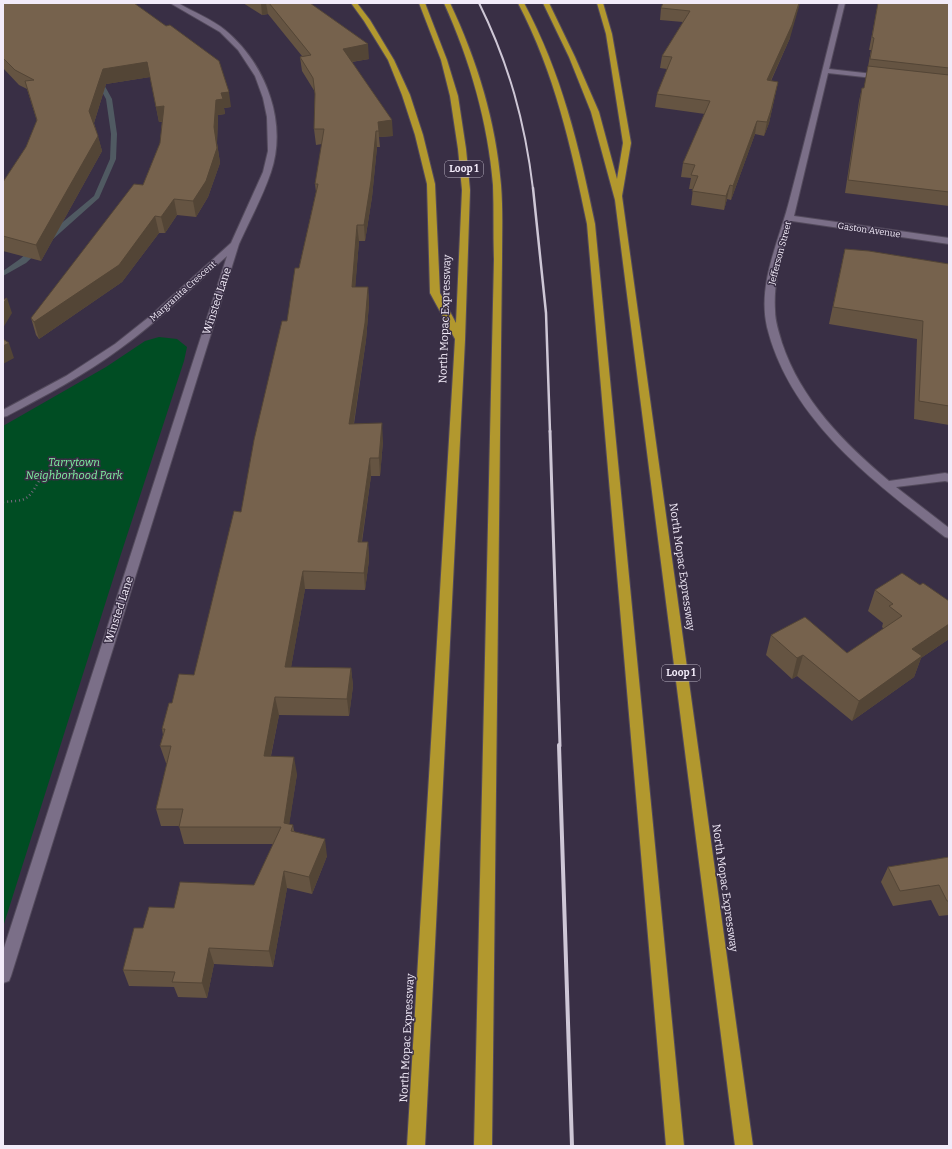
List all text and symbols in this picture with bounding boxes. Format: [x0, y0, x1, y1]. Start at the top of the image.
road number: Loop 1 [445, 161, 483, 177]
street label: Jefferson Street [767, 220, 793, 287]
street label: Gaston Avenue [837, 221, 901, 239]
street label: North Mopac Expressway [436, 254, 454, 384]
street label: Margranita Crescent [148, 258, 219, 323]
street label: Winsted Lane [200, 266, 234, 336]
park label: Tarrytown Neighborhood Park [25, 456, 124, 482]
street label: North Mopac Expressway [667, 502, 697, 632]
street label: Winsted Lane [102, 575, 136, 645]
road number: Loop 1 [662, 665, 700, 681]
street label: North Mopac Expressway [710, 823, 740, 953]
street label: North Mopac Expressway [397, 973, 417, 1103]

